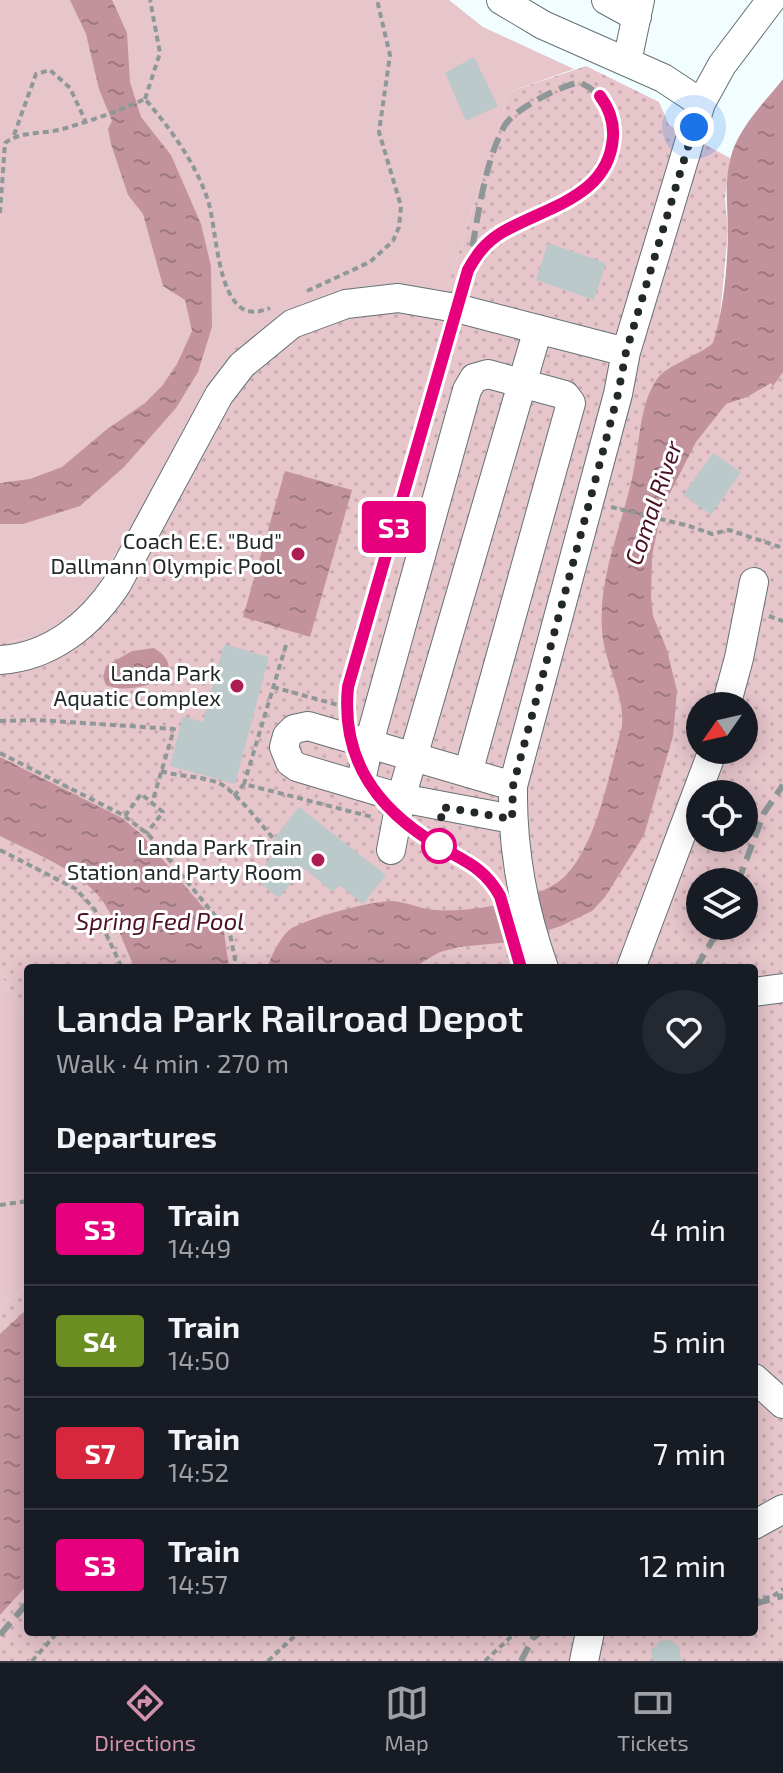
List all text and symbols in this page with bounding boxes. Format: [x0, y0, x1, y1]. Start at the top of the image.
your location [674, 107, 714, 147]
water label: Comal River [618, 436, 687, 568]
line badge: S3 [358, 501, 430, 553]
text: S3 [378, 510, 410, 544]
place label: Coach E.E. "Bud" Dallmann Olympic Pool [51, 527, 282, 578]
marker: Coach E.E. "Bud" Dallmann Olympic Pool [289, 545, 307, 563]
place label: Landa Park Aquatic Complex [54, 659, 221, 710]
marker: Landa Park Aquatic Complex [228, 677, 246, 695]
north arrow [686, 692, 758, 764]
map controls [686, 692, 758, 940]
button: locate [686, 780, 758, 852]
unlabelled marker [422, 829, 456, 863]
place label: Landa Park Train Station and Party Room [67, 833, 302, 884]
marker: Landa Park Train Station and Party Room [309, 851, 327, 869]
button: layers [686, 868, 758, 940]
water label: Spring Fed Pool [76, 906, 244, 935]
button: heart [642, 990, 726, 1074]
text: Landa Park Railroad Depot [56, 994, 523, 1040]
text: Walk · 4 min · 270 m [56, 1047, 289, 1078]
text: Departures [56, 1118, 217, 1154]
text: Train [168, 1196, 240, 1232]
text: 4 min [650, 1211, 726, 1247]
text: S3 [84, 1212, 116, 1246]
text: 14:49 [168, 1232, 231, 1263]
text: Train [168, 1308, 240, 1344]
text: 5 min [652, 1323, 726, 1359]
text: S4 [83, 1324, 117, 1358]
text: 14:50 [168, 1344, 230, 1375]
text: Train [168, 1420, 240, 1456]
text: 7 min [653, 1435, 726, 1471]
text: S7 [84, 1436, 116, 1470]
text: 14:52 [168, 1456, 229, 1487]
text: Train [168, 1532, 240, 1568]
text: 12 min [639, 1547, 726, 1583]
text: S3 [84, 1548, 116, 1582]
text: 14:57 [168, 1568, 228, 1599]
tab: Directions [94, 1681, 196, 1755]
tab: Map [385, 1681, 429, 1755]
tab: Tickets [617, 1681, 689, 1755]

